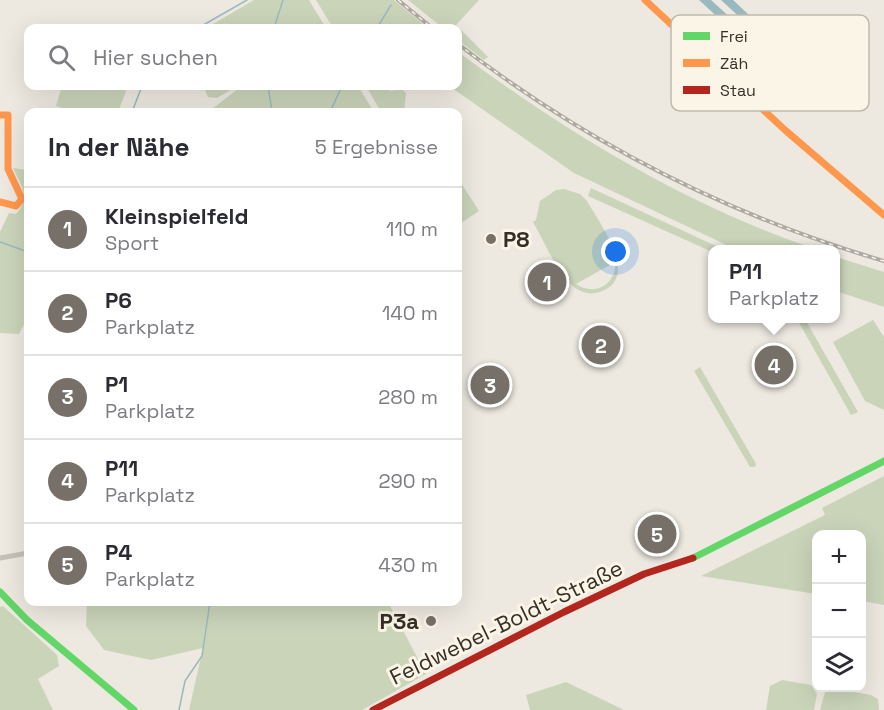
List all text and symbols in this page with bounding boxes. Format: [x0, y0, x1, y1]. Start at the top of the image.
legend [671, 15, 869, 111]
search box [24, 24, 462, 90]
text: Frei [720, 26, 748, 47]
icon: search [45, 41, 78, 74]
text: Hier suchen [93, 43, 218, 71]
text: Zäh [720, 53, 748, 74]
text: Stau [720, 80, 756, 101]
text: In der Nähe [48, 130, 189, 164]
text: 5 Ergebnisse [315, 134, 438, 160]
text: Kleinspielfeld [105, 202, 249, 230]
text: 1 [63, 216, 72, 242]
text: 110 m [386, 216, 438, 242]
place label: P8 [503, 225, 530, 253]
text: Sport [105, 230, 159, 256]
marker: P8 [484, 232, 498, 246]
your location [601, 237, 630, 266]
popup [708, 245, 840, 323]
text: P11 [729, 257, 762, 285]
pin: 1 [528, 260, 566, 304]
text: Parkplatz [729, 285, 819, 311]
text: P6 [105, 286, 132, 314]
text: 2 [62, 300, 73, 326]
text: 140 m [382, 300, 438, 326]
text: Parkplatz [105, 314, 195, 340]
pin: 2 [582, 322, 620, 368]
pin: 4 [754, 342, 794, 388]
pin: 3 [470, 362, 510, 408]
text: P1 [105, 370, 128, 398]
text: 3 [61, 384, 74, 410]
text: 280 m [378, 384, 438, 410]
text: Parkplatz [105, 398, 195, 424]
text: P11 [105, 454, 138, 482]
text: 4 [61, 468, 74, 494]
text: 290 m [379, 468, 438, 494]
text: Parkplatz [105, 482, 195, 508]
pin: 5 [638, 512, 676, 556]
map controls [812, 530, 866, 692]
button: + [812, 530, 866, 584]
text: P4 [105, 538, 132, 566]
text: 5 [62, 552, 74, 578]
text: 430 m [378, 552, 438, 578]
street label: Feldwebel-Boldt-Straße [385, 553, 627, 691]
text: Parkplatz [105, 566, 195, 592]
button: − [812, 584, 866, 638]
place label: P3a [380, 607, 419, 635]
marker: P3a [424, 614, 438, 628]
button: layers [812, 638, 866, 692]

